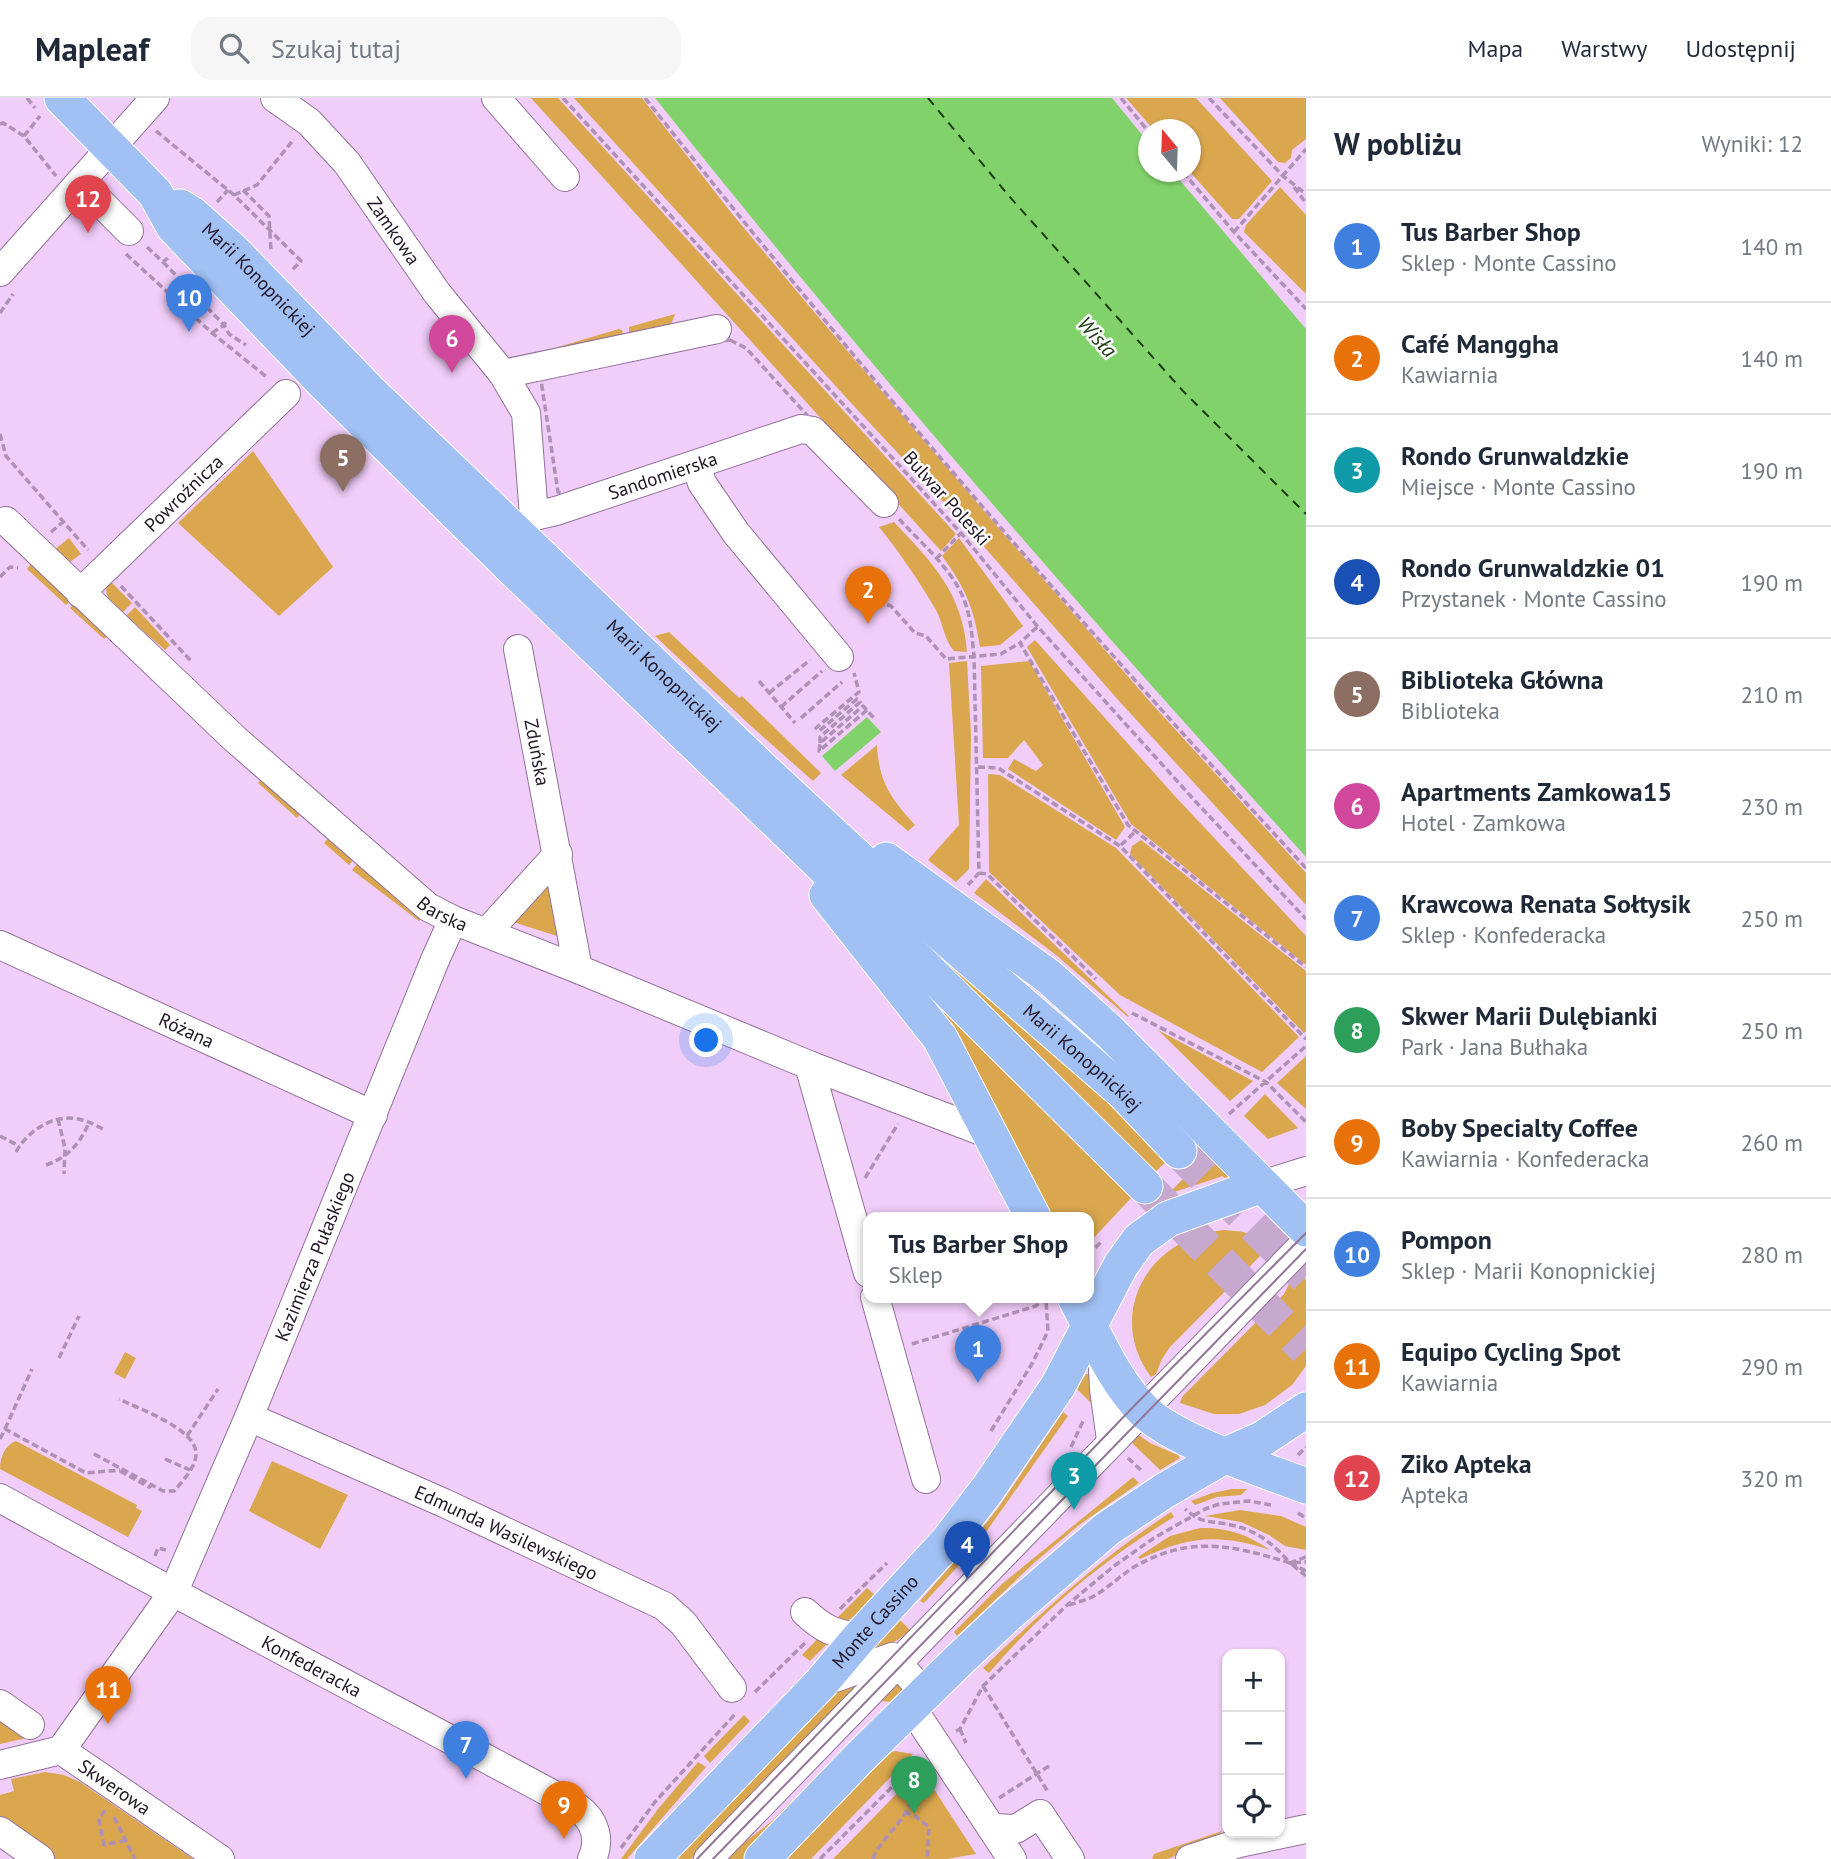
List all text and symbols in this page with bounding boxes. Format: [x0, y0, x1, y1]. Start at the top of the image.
search box [191, 17, 681, 80]
text: Mapleaf [35, 27, 149, 70]
icon: search [215, 29, 253, 67]
text: Szukaj tutaj [271, 32, 401, 65]
text: Mapa [1468, 33, 1523, 64]
text: Warstwy [1561, 33, 1647, 64]
text: Udostępnij [1685, 33, 1796, 64]
north arrow [1138, 119, 1201, 182]
text: W pobliżu [1334, 124, 1462, 163]
text: Wyniki: 12 [1701, 129, 1803, 158]
pin: 12 [65, 175, 111, 233]
street label: Zamkowa [362, 192, 426, 269]
text: Tus Barber Shop [1401, 215, 1581, 248]
street label: Marii Konopnickiej [197, 217, 321, 341]
text: 1 [1350, 232, 1364, 261]
text: 140 m [1741, 232, 1803, 261]
text: Sklep · Monte Cassino [1401, 248, 1617, 277]
pin: 10 [166, 274, 212, 332]
water label: Wisła [1072, 310, 1123, 363]
pin: 6 [429, 315, 475, 373]
text: Café Manggha [1401, 327, 1559, 360]
text: 2 [1350, 344, 1364, 373]
text: 140 m [1741, 344, 1803, 373]
text: Kawiarnia [1401, 360, 1498, 389]
pin: 5 [320, 434, 366, 492]
text: Rondo Grunwaldzkie [1401, 439, 1629, 472]
street label: Sandomierska [605, 446, 720, 505]
street label: Bulwar Poleski [898, 446, 996, 550]
street label: Powroźnicza [139, 449, 228, 536]
text: 3 [1350, 456, 1364, 485]
text: 190 m [1741, 456, 1803, 485]
text: Miejsce · Monte Cassino [1401, 472, 1636, 501]
text: Rondo Grunwaldzkie 01 [1401, 551, 1665, 584]
pin: 2 [845, 566, 891, 624]
text: 4 [1350, 568, 1364, 597]
text: 190 m [1741, 568, 1803, 597]
text: Przystanek · Monte Cassino [1401, 584, 1667, 613]
street label: Marii Konopnickiej [602, 614, 727, 736]
text: Biblioteka Główna [1401, 663, 1604, 696]
text: 5 [1350, 680, 1364, 709]
text: 210 m [1741, 680, 1803, 709]
text: Biblioteka [1401, 696, 1500, 725]
street label: Zduńska [519, 717, 555, 788]
text: Apartments Zamkowa15 [1401, 775, 1672, 808]
text: 6 [1350, 792, 1364, 821]
text: 230 m [1741, 792, 1803, 821]
text: Hotel · Zamkowa [1401, 808, 1566, 837]
text: Krawcowa Renata Sołtysik [1401, 887, 1691, 920]
street label: Barska [412, 891, 471, 936]
text: 7 [1350, 904, 1364, 933]
text: 250 m [1741, 904, 1803, 933]
text: Sklep · Konfederacka [1401, 920, 1606, 949]
street label: Marii Konopnickiej [1018, 999, 1147, 1117]
text: Skwer Marii Dulębianki [1401, 999, 1658, 1032]
street label: Różana [155, 1007, 218, 1053]
text: 8 [1350, 1016, 1364, 1045]
text: 250 m [1741, 1016, 1803, 1045]
your location [689, 1023, 723, 1057]
text: Park · Jana Bułhaka [1401, 1032, 1588, 1061]
text: Boby Specialty Coffee [1401, 1111, 1638, 1144]
text: 9 [1350, 1128, 1364, 1157]
text: 260 m [1741, 1128, 1803, 1157]
text: Kawiarnia · Konfederacka [1401, 1144, 1649, 1173]
street label: Kazimierza Pułaskiego [269, 1168, 360, 1345]
popup [863, 1212, 1094, 1303]
text: Pompon [1401, 1223, 1492, 1256]
text: Tus Barber Shop [889, 1227, 1068, 1260]
text: 10 [1344, 1240, 1370, 1269]
text: 280 m [1741, 1240, 1803, 1269]
text: Sklep · Marii Konopnickiej [1401, 1256, 1656, 1285]
text: Sklep [889, 1260, 943, 1289]
pin: 1 [955, 1325, 1001, 1383]
text: Equipo Cycling Spot [1401, 1335, 1621, 1368]
text: 11 [1344, 1352, 1370, 1381]
text: 290 m [1741, 1352, 1803, 1381]
text: Kawiarnia [1401, 1368, 1498, 1397]
text: Ziko Apteka [1401, 1447, 1532, 1480]
pin: 3 [1051, 1452, 1097, 1510]
text: 12 [1344, 1464, 1370, 1493]
text: 320 m [1741, 1464, 1803, 1493]
street label: Edmunda Wasilewskiego [411, 1480, 602, 1585]
text: Apteka [1401, 1480, 1469, 1509]
pin: 4 [944, 1521, 990, 1579]
street label: Monte Cassino [827, 1569, 923, 1673]
street label: Konfederacka [258, 1630, 366, 1702]
map controls [1222, 1649, 1285, 1838]
button: + [1222, 1649, 1285, 1712]
pin: 11 [85, 1666, 131, 1724]
button: − [1222, 1712, 1285, 1775]
pin: 7 [443, 1721, 489, 1779]
street label: Skwerowa [74, 1754, 156, 1820]
pin: 8 [891, 1756, 937, 1814]
button: locate [1222, 1775, 1285, 1838]
pin: 9 [541, 1781, 587, 1839]

